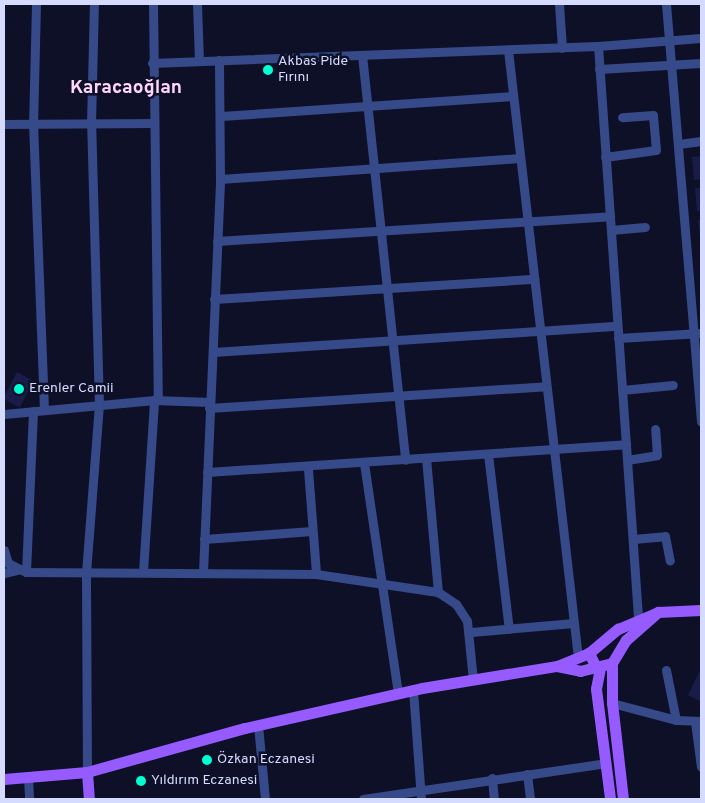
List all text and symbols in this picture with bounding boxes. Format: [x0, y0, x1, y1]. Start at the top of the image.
place label: Akbas Pide Fırını [278, 54, 348, 86]
marker: Akbas Pide Fırını [262, 64, 274, 76]
district label: Karacaoğlan [70, 78, 182, 100]
place label: Erenler Camii [29, 381, 114, 397]
marker: Erenler Camii [13, 383, 25, 395]
place label: Özkan Eczanesi [217, 752, 315, 768]
marker: Özkan Eczanesi [201, 754, 213, 766]
place label: Yıldırım Eczanesi [151, 773, 257, 789]
marker: Yıldırım Eczanesi [135, 775, 147, 787]

